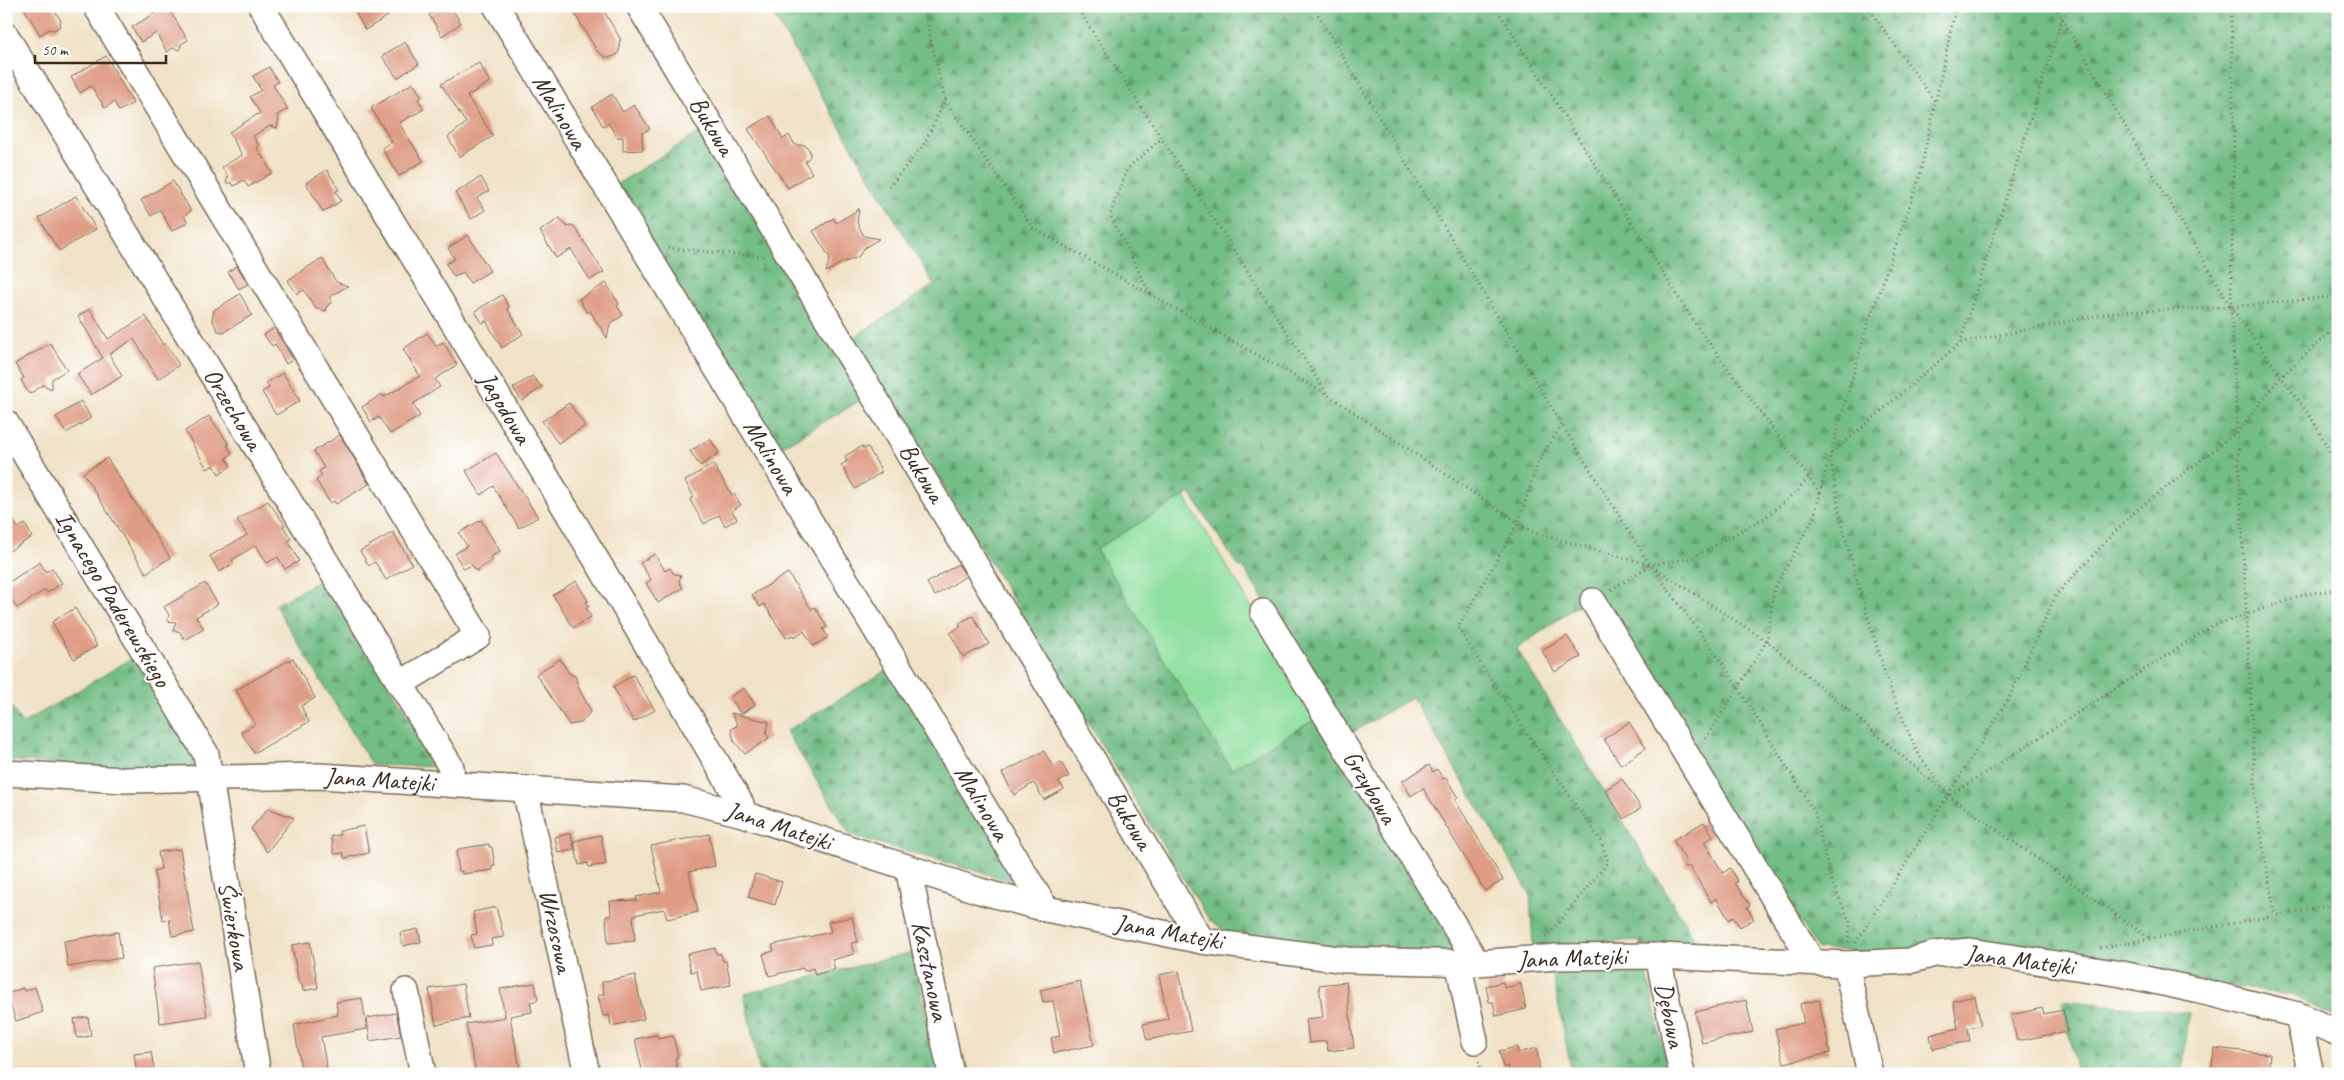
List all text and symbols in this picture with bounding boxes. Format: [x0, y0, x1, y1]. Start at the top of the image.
scale bar [35, 32, 166, 64]
text: 50 m [42, 41, 69, 60]
street label: Malinowa [525, 69, 596, 157]
street label: Bukowa [682, 90, 744, 164]
street label: Orzechowa [196, 362, 271, 458]
street label: Jagodowa [471, 365, 540, 452]
street label: Malinowa [736, 414, 807, 502]
street label: Bukowa [892, 437, 954, 511]
street label: Ignacego Paderewskiego [48, 505, 179, 694]
street label: Grzybowa [1336, 744, 1405, 831]
street label: Jana Matejki [323, 760, 439, 799]
street label: Malinowa [947, 760, 1018, 848]
street label: Bukowa [1100, 784, 1162, 858]
street label: Jana Matejki [721, 794, 839, 859]
street label: Świerkowa [211, 879, 258, 975]
street label: Wrzosowa [532, 886, 581, 978]
street label: Jana Matejki [1111, 907, 1229, 958]
street label: Kasztanowa [904, 918, 957, 1026]
street label: Jana Matejki [1963, 937, 2079, 983]
street label: Jana Matejki [1516, 940, 1630, 976]
street label: Dębowa [1648, 980, 1693, 1052]

